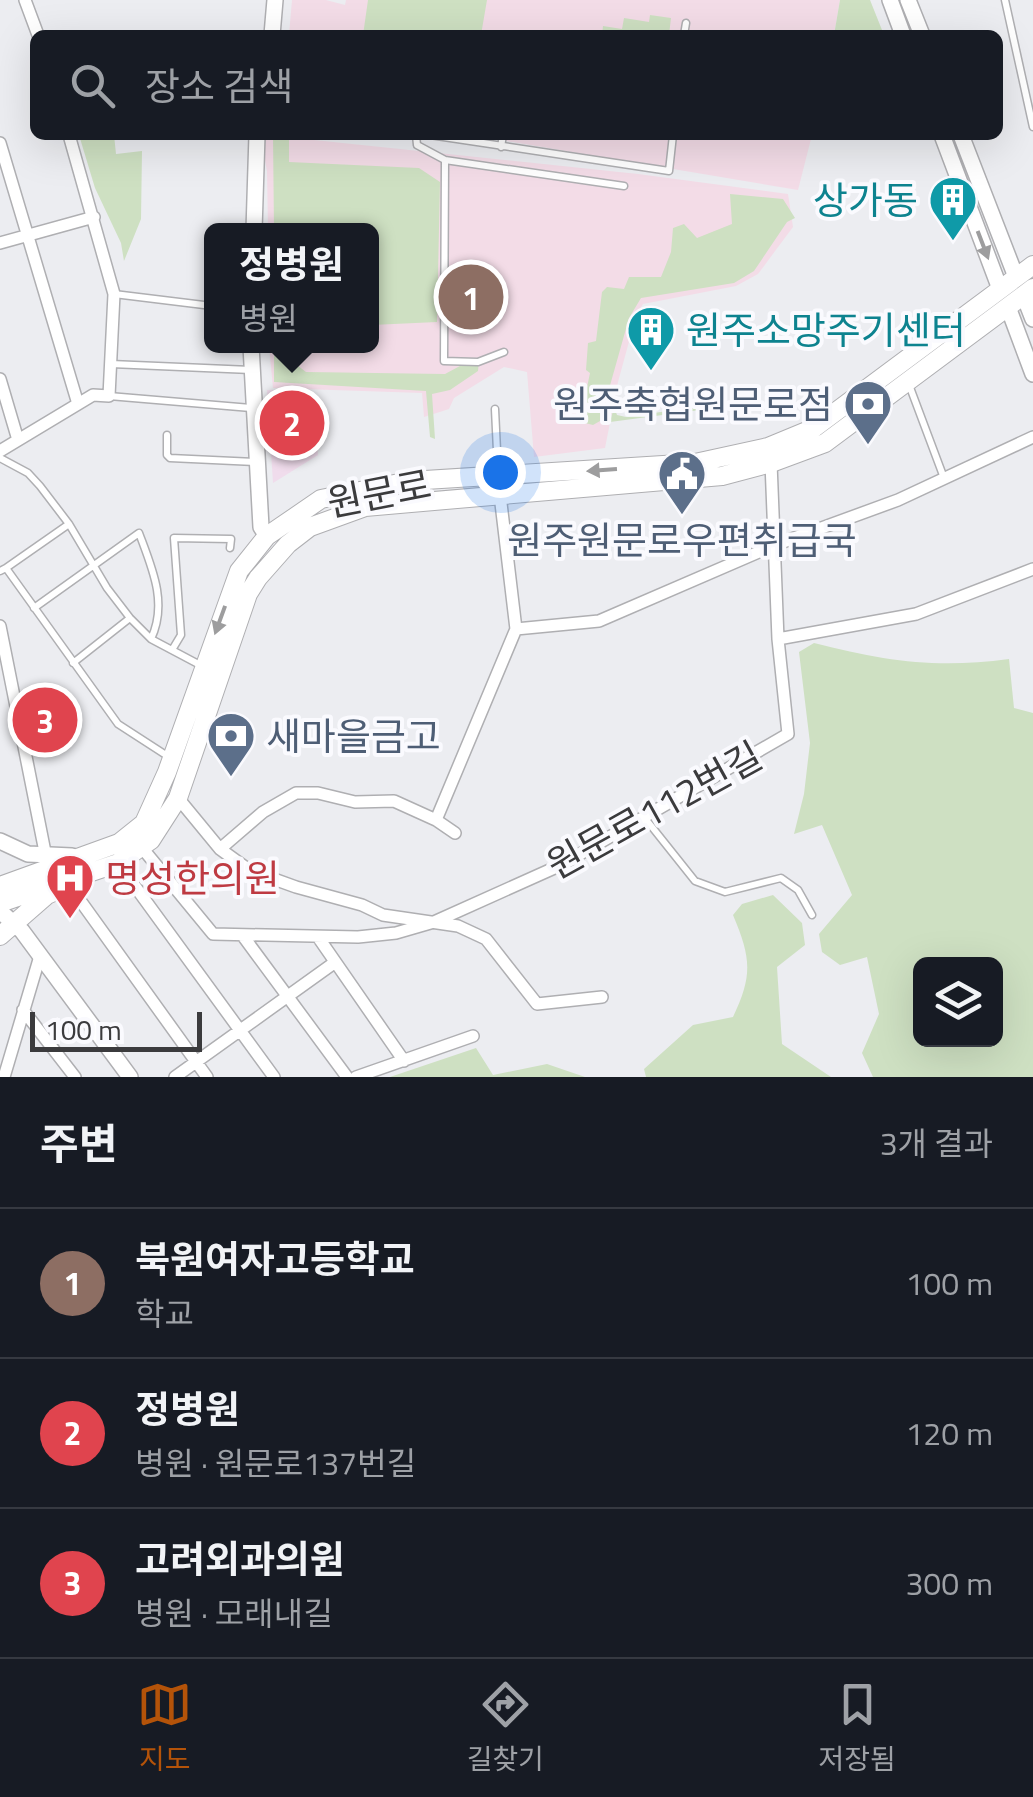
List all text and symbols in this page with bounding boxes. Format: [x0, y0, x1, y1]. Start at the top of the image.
search box [30, 30, 1003, 140]
text: 장소 검색 [145, 57, 293, 115]
icon: search [65, 58, 120, 113]
place label: 상가동 [813, 171, 918, 229]
building icon: 상가동 [927, 174, 979, 242]
popup [204, 223, 379, 353]
one-way arrow [976, 230, 992, 260]
text: 정병원 [239, 235, 344, 293]
pin: 1 [438, 260, 504, 334]
text: 병원 [239, 294, 298, 342]
place label: 원주소망주기센터 [686, 301, 966, 359]
building icon: 원주소망주기센터 [625, 304, 677, 372]
place label: 원주축협원문로점 [553, 375, 833, 433]
bank icon: 원주축협원문로점 [842, 378, 894, 446]
pin: 2 [260, 386, 324, 460]
your location [475, 447, 526, 498]
public building icon: 원주원문로우편취급국 [656, 448, 708, 516]
street label: 원문로 [322, 455, 436, 531]
one-way arrow [586, 462, 618, 478]
place label: 원주원문로우편취급국 [507, 511, 857, 569]
one-way arrow [212, 605, 227, 635]
pin: 3 [12, 682, 78, 758]
place label: 새마을금고 [266, 707, 441, 765]
bank icon: 새마을금고 [205, 710, 257, 778]
street label: 원문로112번길 [536, 727, 772, 893]
place label: 명성한의원 [105, 849, 280, 907]
hospital icon: 명성한의원 [44, 852, 96, 920]
map controls [913, 957, 1003, 1047]
button: layers [913, 957, 1003, 1047]
scale bar [30, 1007, 202, 1052]
text: 100 m [45, 1008, 122, 1051]
text: 주변 [40, 1111, 117, 1175]
text: 3개 결과 [880, 1119, 993, 1167]
text: 북원여자고등학교 [135, 1230, 415, 1288]
text: 1 [64, 1259, 81, 1307]
text: 100 m [905, 1259, 993, 1307]
text: 학교 [135, 1289, 194, 1337]
text: 정병원 [135, 1380, 240, 1438]
text: 2 [64, 1409, 81, 1457]
text: 120 m [905, 1409, 993, 1457]
text: 병원 · 원문로137번길 [135, 1439, 416, 1487]
text: 고려외과의원 [135, 1530, 345, 1588]
text: 3 [64, 1559, 81, 1607]
text: 300 m [905, 1559, 993, 1607]
text: 병원 · 모래내길 [135, 1589, 333, 1637]
tab: 지도 [137, 1677, 192, 1780]
tab: 길찾기 [467, 1677, 544, 1780]
tab: 저장됨 [818, 1677, 896, 1780]

